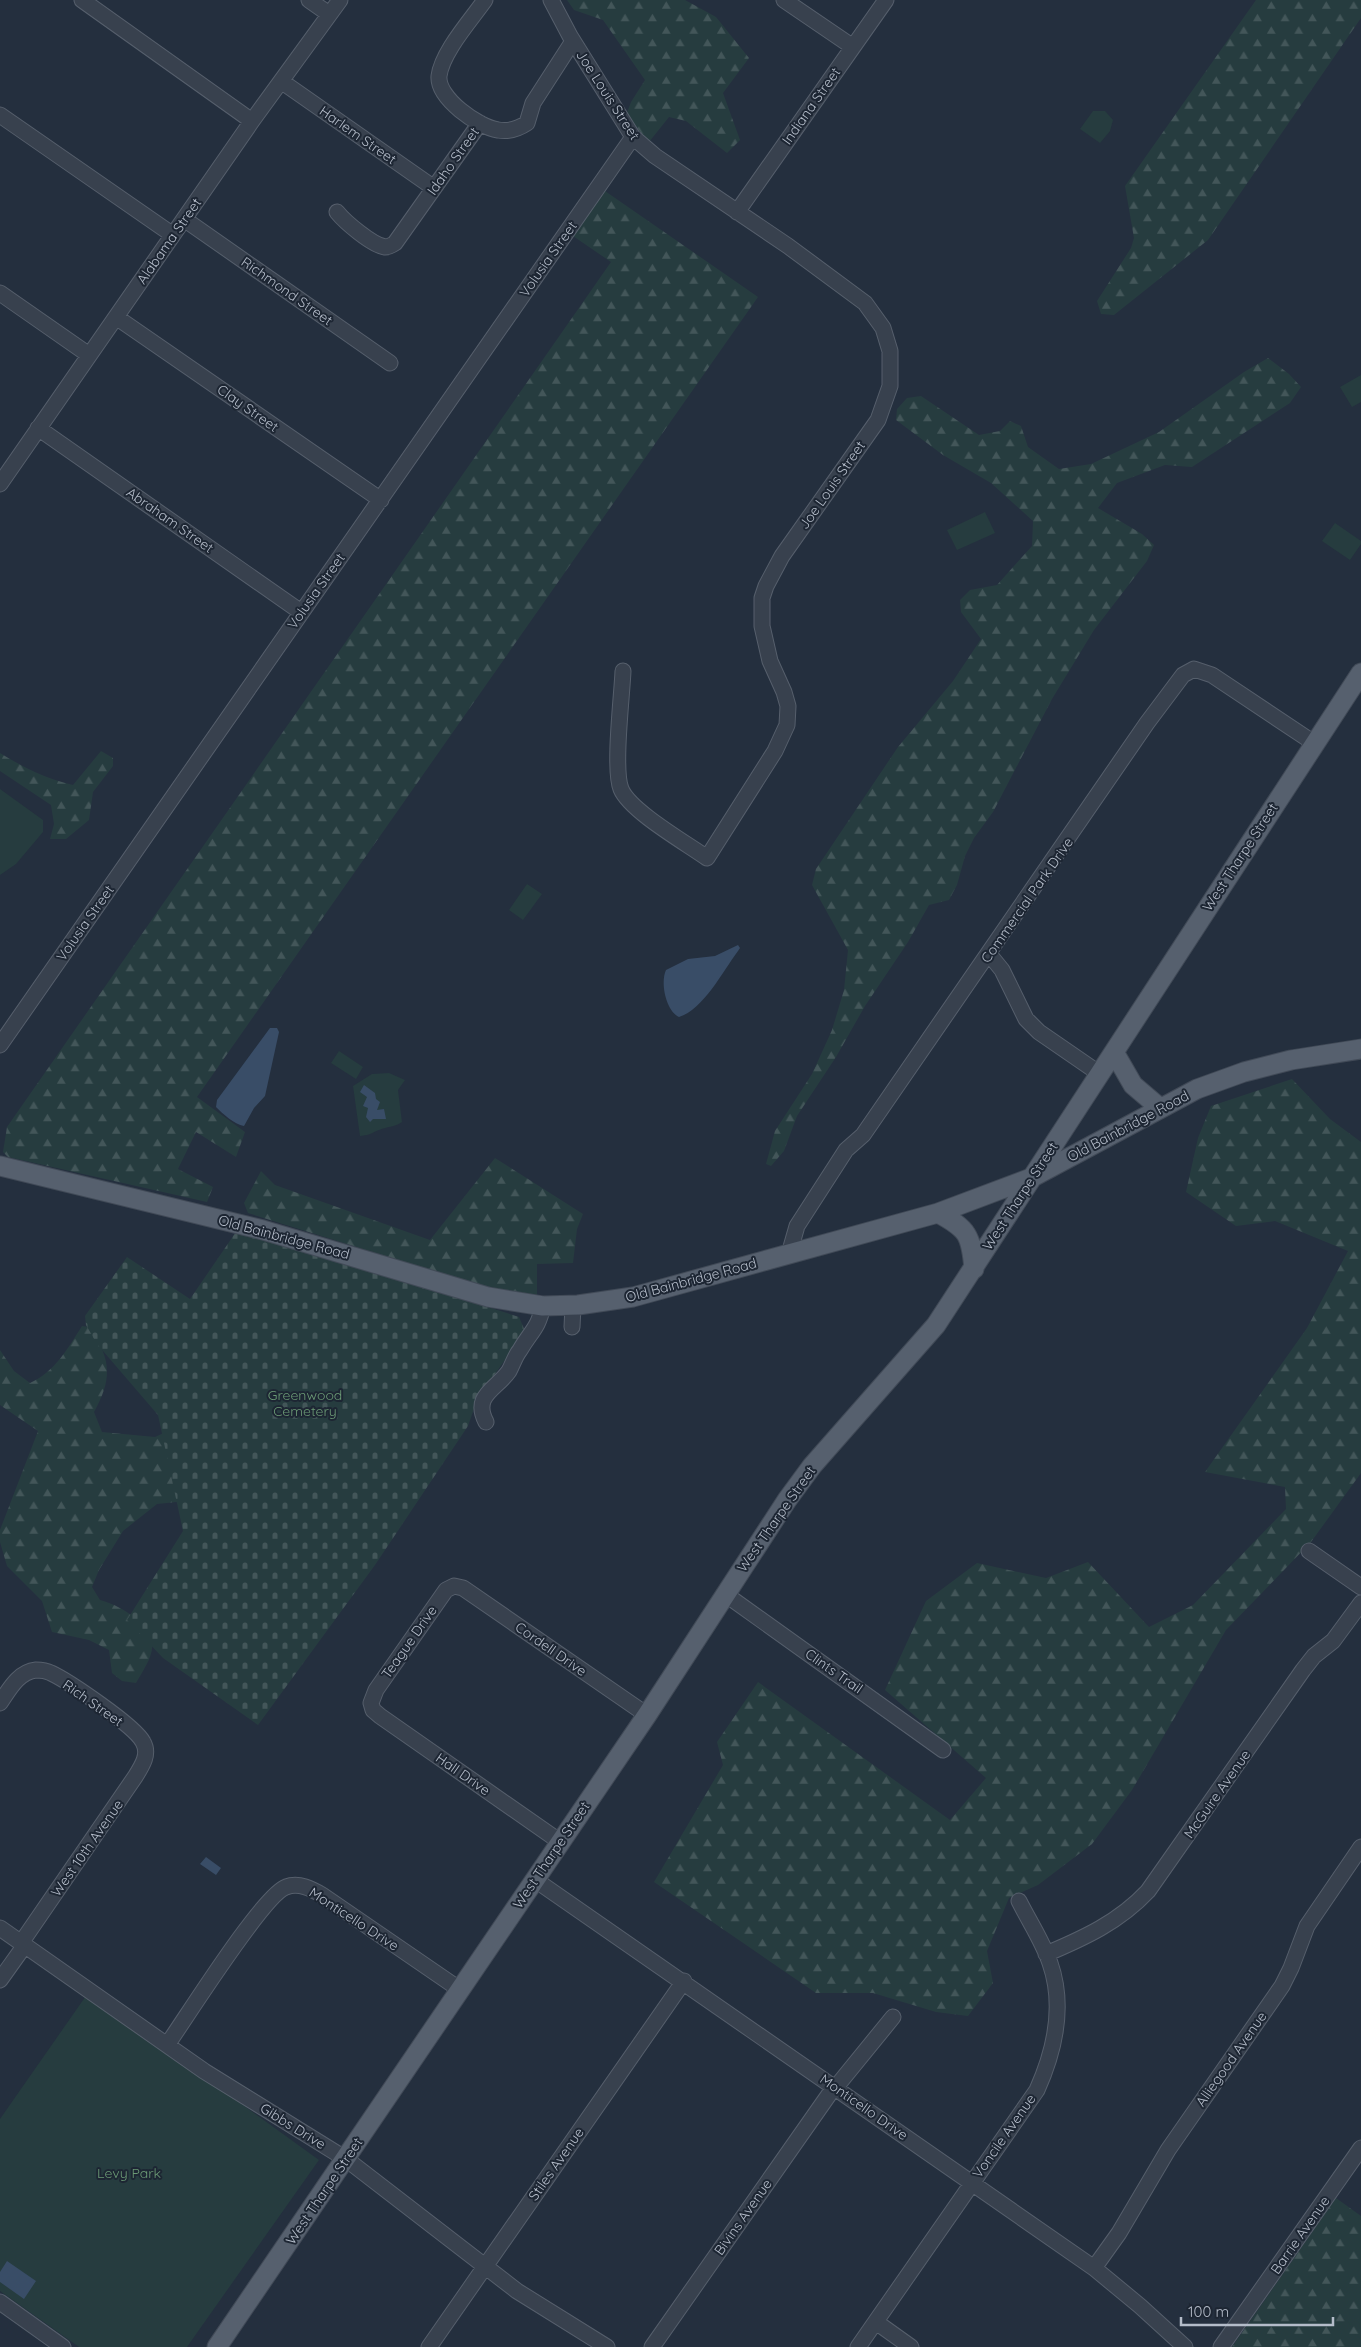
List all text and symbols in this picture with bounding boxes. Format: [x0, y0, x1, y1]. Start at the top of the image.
street label: Joe Louis Street [572, 47, 644, 144]
street label: Indiana Street [778, 64, 844, 148]
street label: Harlem Street [316, 102, 400, 168]
street label: Idaho Street [423, 123, 483, 199]
street label: Alabama Street [133, 194, 205, 288]
street label: Volusia Street [515, 217, 581, 300]
street label: Richmond Street [238, 253, 336, 329]
street label: Clay Street [214, 380, 282, 436]
street label: Joe Louis Street [795, 437, 869, 533]
street label: Abraham Street [123, 483, 217, 557]
street label: Volusia Street [283, 549, 349, 632]
street label: West Tharpe Street [1198, 799, 1282, 914]
street label: Commercial Park Drive [977, 834, 1077, 966]
street label: Volusia Street [52, 881, 118, 964]
street label: Old Bainbridge Road [1064, 1086, 1192, 1166]
street label: West Tharpe Street [978, 1138, 1062, 1253]
street label: Old Bainbridge Road [216, 1211, 352, 1263]
street label: Old Bainbridge Road [623, 1254, 759, 1306]
park label: Greenwood Cemetery [268, 1386, 342, 1420]
street label: West Tharpe Street [733, 1462, 819, 1575]
street label: Teague Drive [377, 1602, 441, 1682]
street label: Cordell Drive [512, 1618, 590, 1680]
street label: Clints Trail [802, 1645, 866, 1697]
street label: Rich Street [59, 1676, 127, 1730]
street label: McGuire Avenue [1180, 1746, 1254, 1842]
street label: Hall Drive [432, 1749, 494, 1799]
street label: West 10th Avenue [47, 1796, 127, 1900]
street label: West Tharpe Street [509, 1798, 594, 1912]
street label: Monticello Drive [306, 1883, 402, 1955]
street label: Alliegood Avenue [1192, 2008, 1271, 2110]
street label: Monticello Drive [817, 2070, 912, 2144]
street label: Voncile Avenue [968, 2090, 1040, 2181]
street label: Gibbs Drive [257, 2099, 329, 2153]
street label: Stiles Avenue [524, 2124, 588, 2204]
street label: West Tharpe Street [282, 2134, 367, 2248]
park label: Levy Park [97, 2164, 161, 2182]
street label: Bivins Avenue [710, 2175, 776, 2259]
street label: Barrie Avenue [1267, 2193, 1334, 2277]
scale bar [1181, 2294, 1334, 2326]
text: 100 m [1188, 2302, 1229, 2321]

